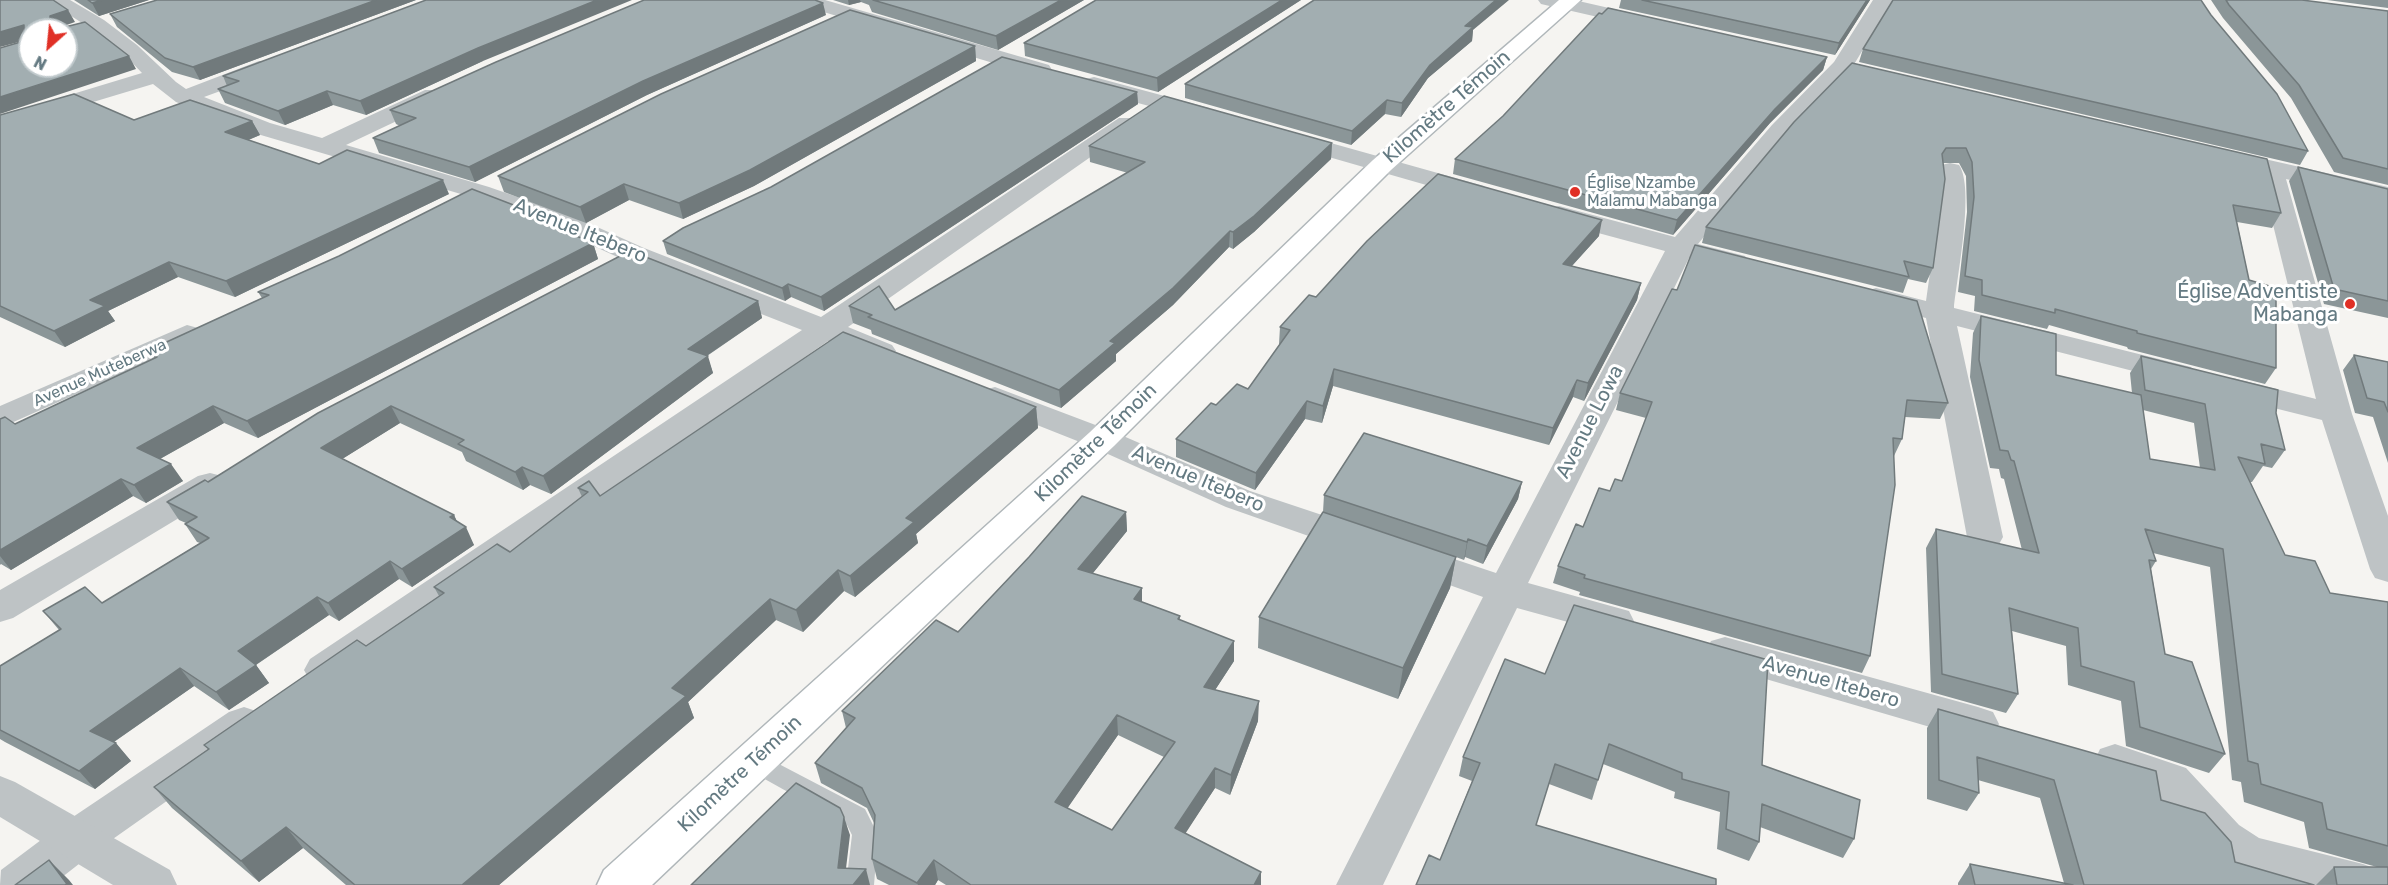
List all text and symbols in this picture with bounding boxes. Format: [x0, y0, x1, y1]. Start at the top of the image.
north arrow [18, 18, 78, 78]
street label: Kilomètre Témoin [1379, 45, 1515, 169]
text: N [31, 52, 50, 74]
place label: Église Nzambe Malamu Mabanga [1587, 173, 1717, 211]
marker: Église Nzambe Malamu Mabanga [1568, 185, 1582, 199]
street label: Avenue Itebero [510, 193, 650, 269]
place label: Église Adventiste Mabanga [2177, 280, 2338, 327]
marker: Église Adventiste Mabanga [2343, 297, 2357, 311]
street label: Avenue Muteberwa [31, 335, 169, 411]
street label: Avenue Lowa [1551, 361, 1629, 483]
street label: Kilomètre Témoin [1030, 379, 1162, 507]
street label: Avenue Itebero [1128, 440, 1268, 518]
street label: Avenue Itebero [1760, 651, 1902, 713]
street label: Kilomètre Témoin [673, 710, 807, 838]

